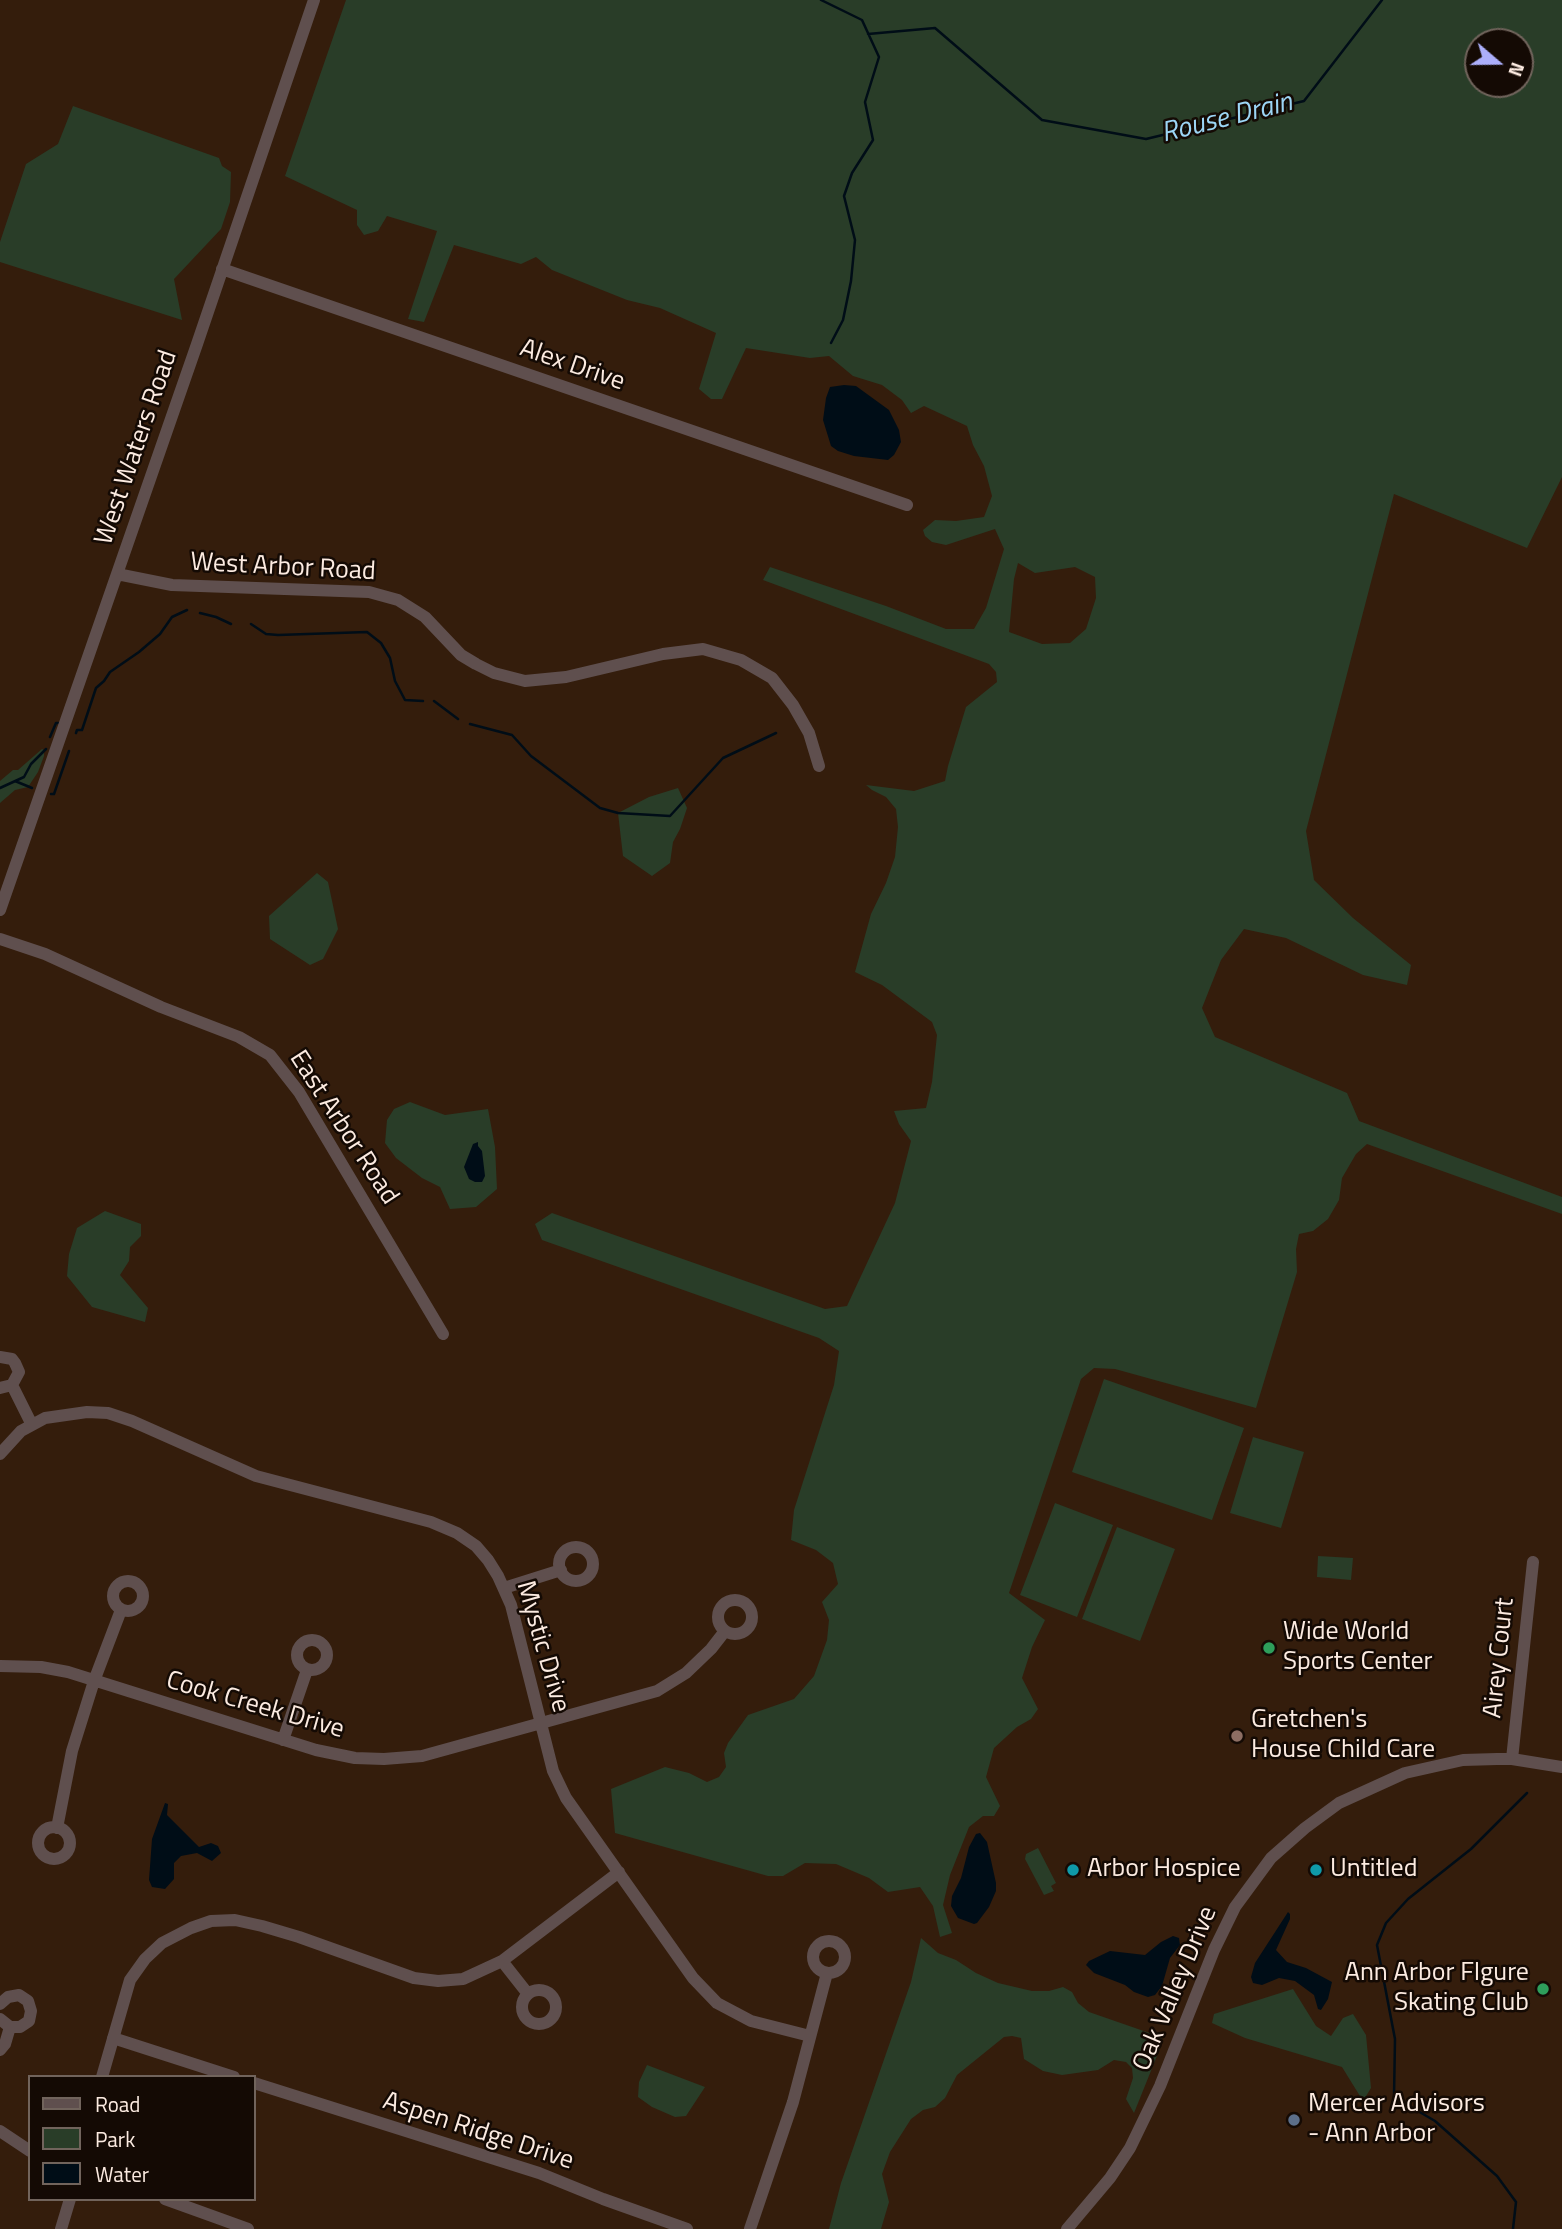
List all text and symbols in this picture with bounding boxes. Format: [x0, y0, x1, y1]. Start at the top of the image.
north arrow [1464, 28, 1534, 98]
text: N [1501, 59, 1533, 81]
water label: Rouse Drain [1158, 87, 1296, 151]
street label: Alex Drive [515, 334, 629, 398]
street label: West Waters Road [89, 347, 185, 549]
street label: West Arbor Road [190, 548, 376, 588]
street label: East Arbor Road [282, 1045, 404, 1211]
street label: Mystic Drive [508, 1578, 576, 1716]
street label: Airey Court [1478, 1596, 1522, 1720]
place label: Wide World Sports Center [1283, 1617, 1433, 1678]
marker: Wide World Sports Center [1261, 1640, 1277, 1656]
street label: Cook Creek Drive [162, 1666, 348, 1746]
place label: Gretchen's House Child Care [1251, 1705, 1435, 1766]
marker: Gretchen's House Child Care [1229, 1728, 1245, 1744]
place label: Arbor Hospice [1087, 1854, 1241, 1886]
place label: Untitled [1330, 1854, 1417, 1886]
marker: Arbor Hospice [1065, 1862, 1081, 1878]
marker: Untitled [1308, 1862, 1324, 1878]
street label: Oak Valley Drive [1127, 1902, 1225, 2076]
place label: Ann Arbor FIgure Skating Club [1344, 1958, 1529, 2020]
marker: Ann Arbor FIgure Skating Club [1535, 1981, 1551, 1997]
legend [28, 2075, 256, 2201]
street label: Aspen Ridge Drive [379, 2086, 577, 2178]
text: Road [95, 2088, 140, 2120]
place label: Mercer Advisors - Ann Arbor [1308, 2089, 1485, 2150]
marker: Mercer Advisors - Ann Arbor [1286, 2112, 1302, 2128]
text: Park [95, 2123, 135, 2155]
text: Water [95, 2158, 149, 2190]

